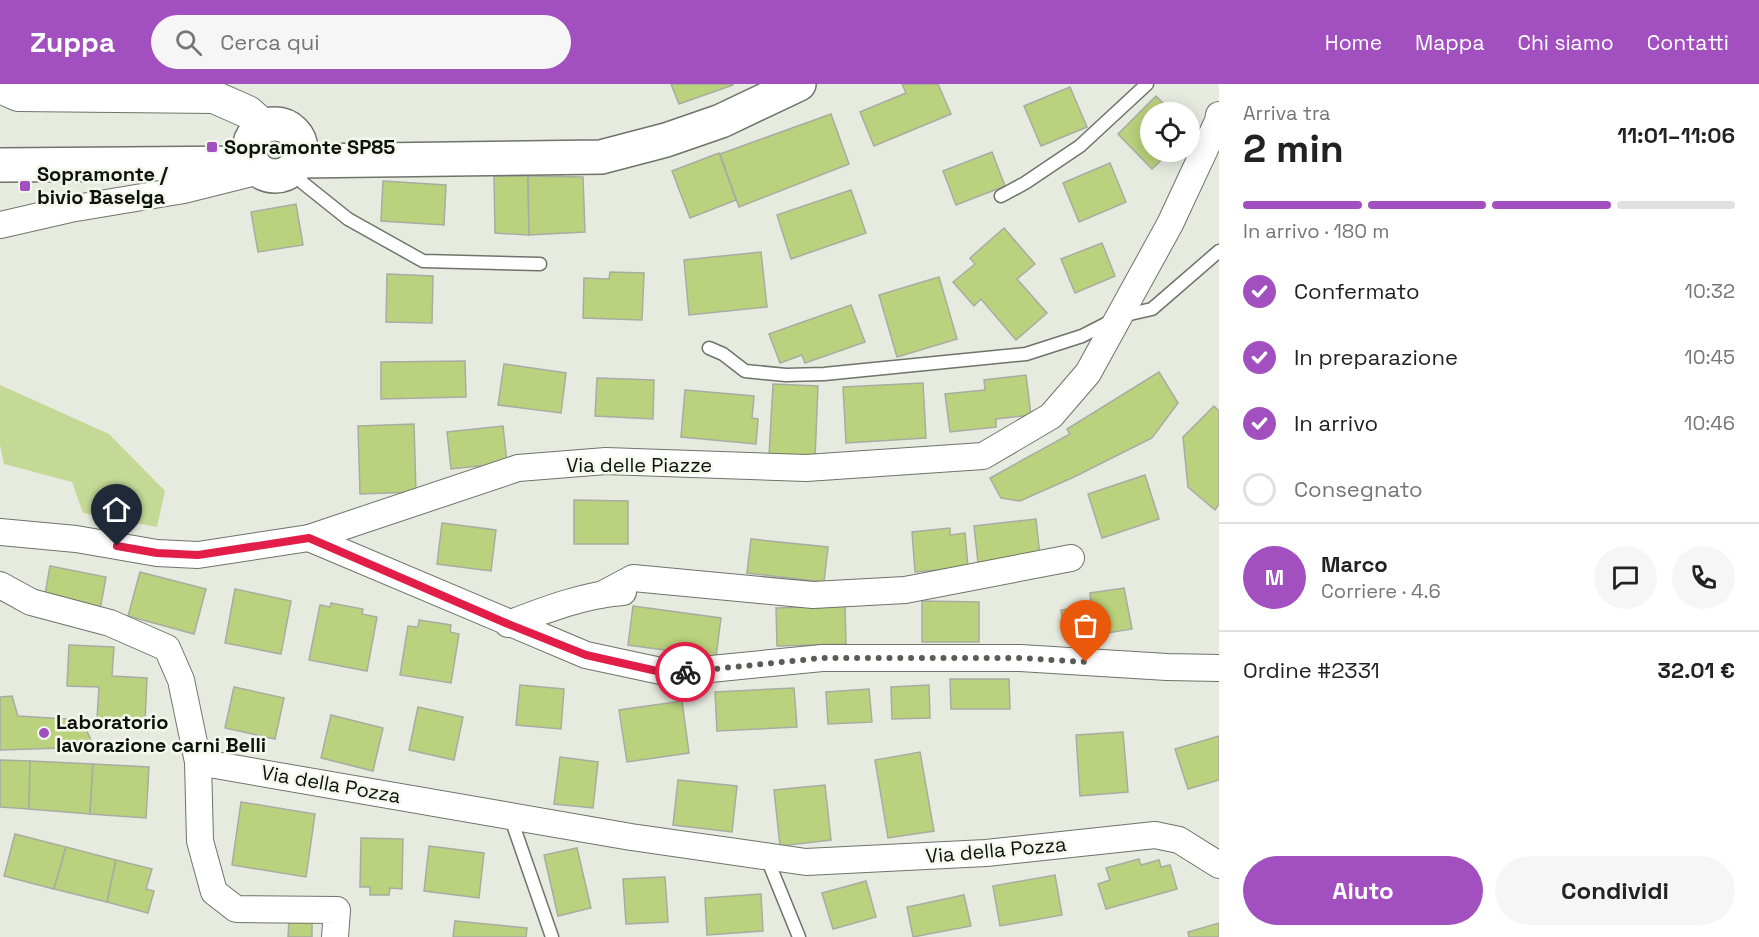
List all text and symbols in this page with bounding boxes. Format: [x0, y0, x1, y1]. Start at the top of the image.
search box [151, 15, 571, 69]
text: Zuppa [30, 24, 115, 60]
icon: search [172, 26, 205, 59]
text: Cerca qui [220, 28, 320, 56]
text: Home [1325, 29, 1382, 56]
text: Mappa [1415, 29, 1484, 56]
text: Chi siamo [1517, 29, 1614, 56]
text: Contatti [1647, 29, 1729, 56]
text: Arriva tra [1243, 100, 1331, 126]
map controls [1140, 102, 1200, 162]
button: locate [1140, 102, 1200, 162]
text: 11:01–11:06 [1617, 121, 1735, 149]
text: 2 min [1243, 124, 1344, 173]
place label: Sopramonte SP85 [224, 134, 395, 160]
marker: Sopramonte SP85 [205, 140, 219, 154]
place label: Sopramonte / bivio Baselga [37, 161, 169, 210]
marker: Sopramonte / bivio Baselga [18, 179, 32, 193]
text: In arrivo · 180 m [1243, 218, 1390, 244]
icon: check [1243, 275, 1276, 308]
text: Confermato [1294, 277, 1420, 305]
text: 10:32 [1685, 278, 1735, 304]
icon: check [1243, 341, 1276, 374]
text: In preparazione [1294, 343, 1458, 371]
text: 10:45 [1684, 344, 1735, 370]
icon: check [1243, 407, 1276, 440]
text: In arrivo [1294, 409, 1378, 437]
text: 10:46 [1684, 410, 1735, 436]
street label: Via delle Piazze [566, 452, 712, 478]
text: Consegnato [1294, 475, 1423, 503]
pin [91, 484, 142, 546]
icon: home [100, 493, 133, 526]
button: chat [1594, 546, 1657, 609]
button: phone [1672, 546, 1735, 609]
text: Marco [1321, 550, 1388, 578]
text: M [1265, 563, 1284, 591]
text: Corriere · 4.6 [1321, 578, 1441, 604]
pin [1060, 600, 1111, 662]
icon: bag [1069, 609, 1102, 642]
courier [655, 642, 715, 702]
icon: bike [669, 656, 702, 689]
text: Ordine #2331 [1243, 656, 1380, 684]
text: 32.01 € [1658, 656, 1735, 684]
place label: Laboratorio lavorazione carni Belli [56, 709, 266, 758]
marker: Laboratorio lavorazione carni Belli [37, 726, 51, 740]
street label: Via della Pozza [259, 759, 403, 809]
street label: Via della Pozza [925, 831, 1067, 869]
button: Aiuto [1243, 856, 1483, 925]
button: Condividi [1495, 856, 1735, 925]

